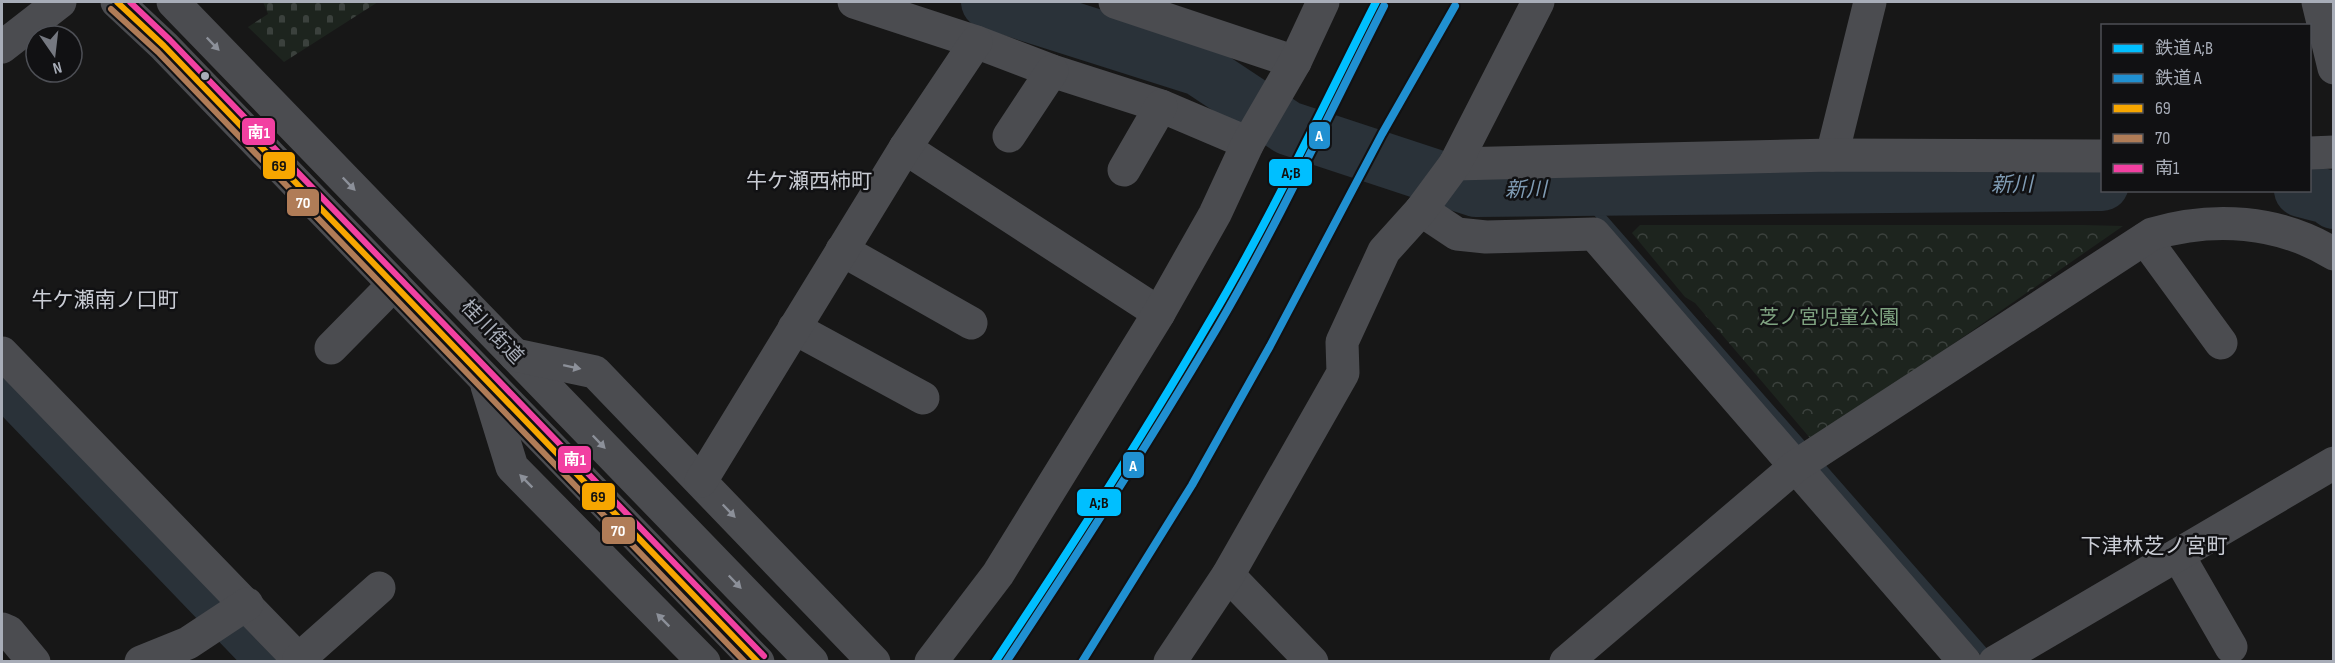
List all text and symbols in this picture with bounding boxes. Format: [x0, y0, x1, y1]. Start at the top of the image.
north arrow [24, 24, 84, 84]
legend [2101, 24, 2311, 192]
one-way arrow [206, 37, 220, 52]
text: 鉄道 A;B [2155, 38, 2213, 59]
text: N [51, 57, 64, 77]
text: 鉄道 A [2155, 68, 2202, 89]
unlabelled marker [199, 70, 211, 82]
text: 69 [2155, 98, 2171, 119]
line badge: 南1 [241, 117, 276, 146]
line badge: A [1308, 121, 1331, 150]
text: 南1 [248, 124, 271, 143]
text: A [1314, 127, 1323, 146]
text: 70 [2155, 128, 2170, 149]
line badge: 69 [262, 151, 296, 180]
text: 69 [271, 157, 287, 176]
line badge: A;B [1268, 158, 1313, 187]
text: 南1 [2155, 158, 2180, 179]
text: A;B [1280, 164, 1301, 183]
district label: 牛ケ瀬西柿町 [746, 169, 872, 194]
water label: 新川 [1991, 172, 2035, 198]
one-way arrow [342, 177, 356, 192]
water label: 新川 [1505, 177, 1549, 203]
line badge: 70 [286, 188, 320, 217]
text: 70 [296, 194, 310, 213]
district label: 牛ケ瀬南ノ口町 [32, 288, 179, 313]
street label: 桂川街道 [456, 295, 528, 369]
park label: 芝ノ宮児童公園 [1759, 306, 1899, 330]
one-way arrow [563, 363, 581, 373]
one-way arrow [592, 435, 606, 449]
line badge: 南1 [557, 445, 592, 474]
text: 南1 [564, 451, 587, 470]
line badge: A [1122, 451, 1145, 479]
text: A [1128, 457, 1137, 476]
one-way arrow [520, 474, 534, 488]
line badge: 69 [581, 482, 616, 511]
text: 69 [590, 488, 606, 507]
line badge: A;B [1076, 488, 1122, 517]
text: A;B [1088, 494, 1109, 513]
one-way arrow [721, 503, 735, 517]
line badge: 70 [601, 516, 636, 545]
text: 70 [611, 522, 625, 541]
district label: 下津林芝ノ宮町 [2081, 534, 2228, 559]
one-way arrow [728, 575, 742, 590]
one-way arrow [656, 612, 670, 627]

